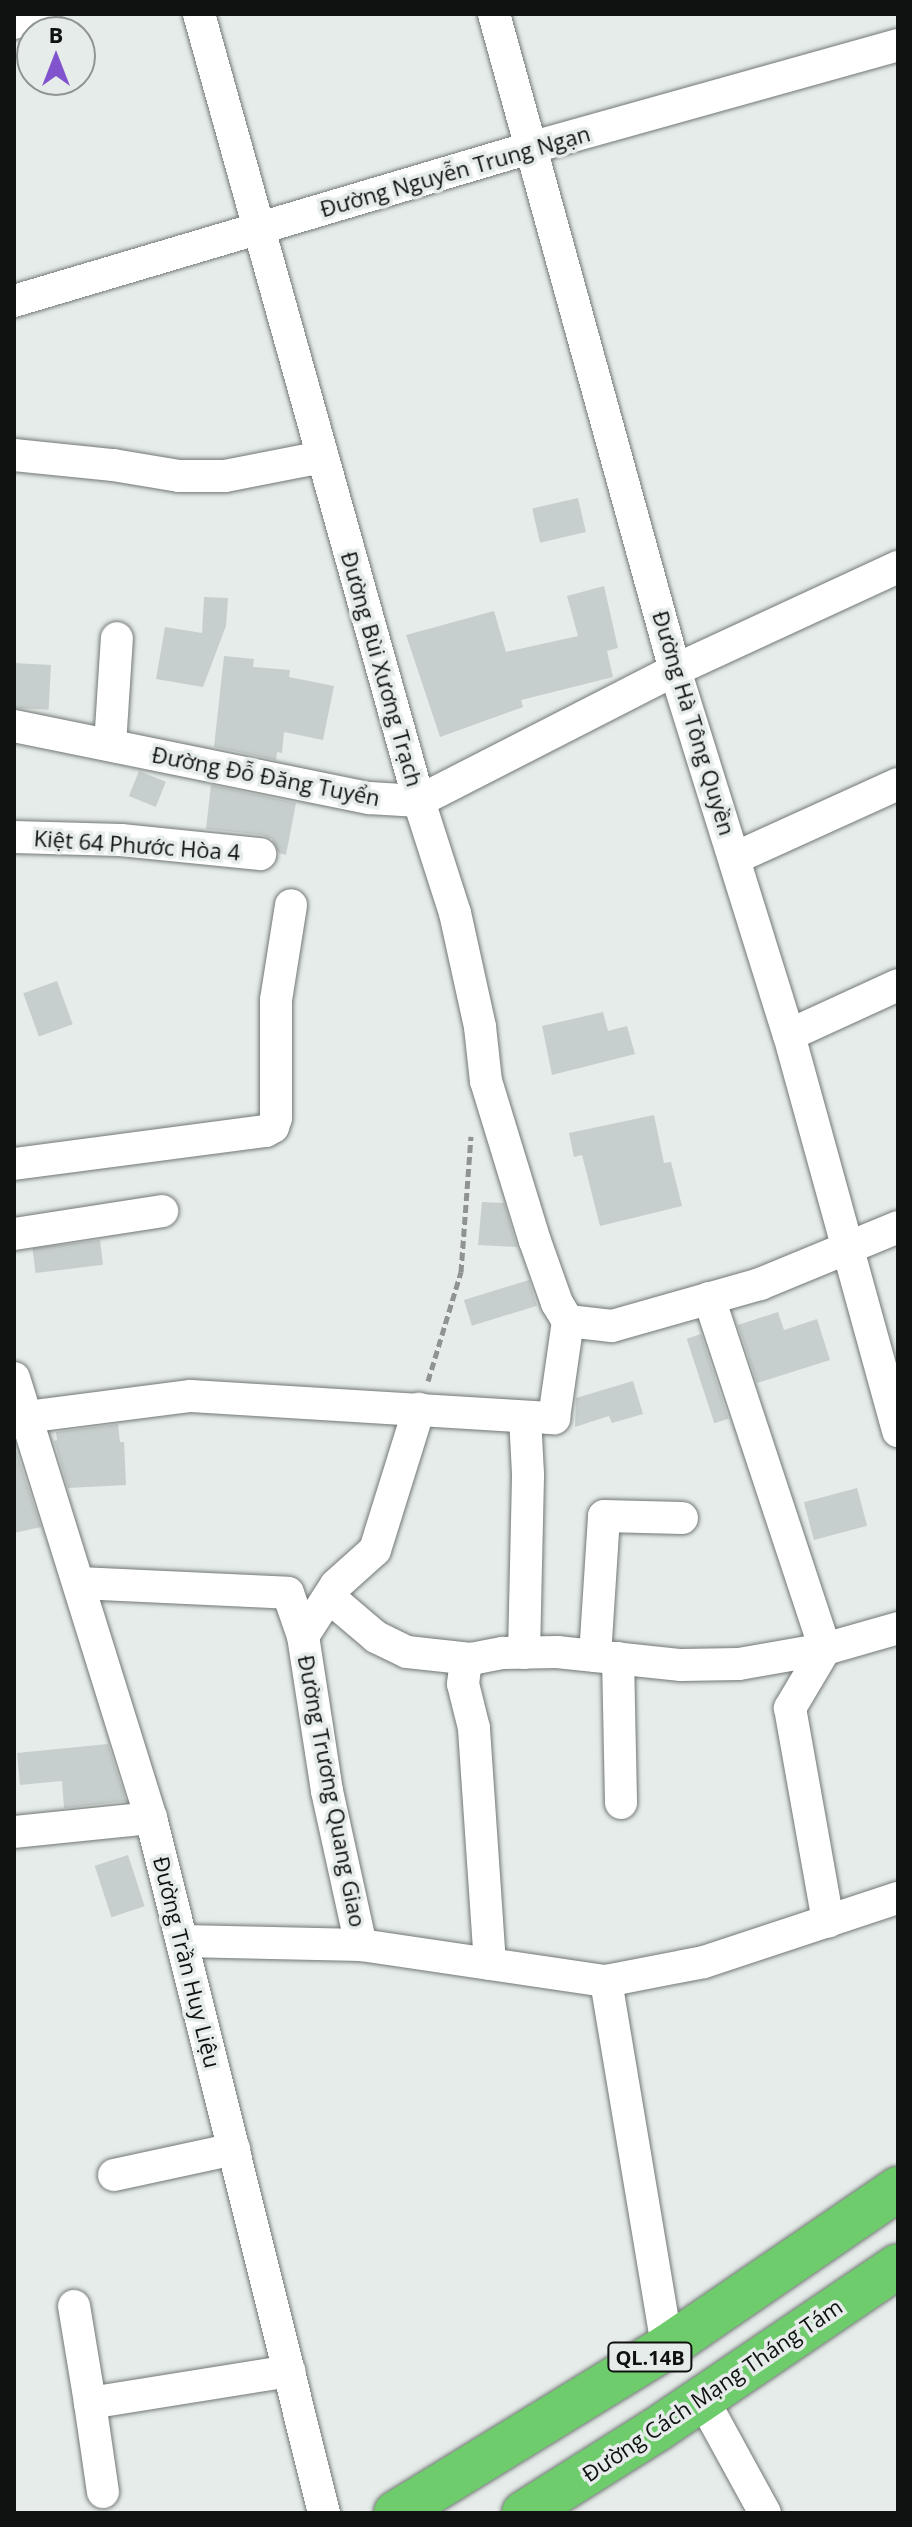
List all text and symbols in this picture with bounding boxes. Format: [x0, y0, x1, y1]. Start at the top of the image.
north arrow [16, 16, 96, 96]
text: B [49, 19, 63, 49]
street label: Đường Nguyễn Trung Ngạn [317, 120, 593, 222]
street label: Đường Bùi Xương Trạch [336, 548, 428, 790]
street label: Đường Hà Tông Quyền [647, 608, 741, 838]
street label: Đường Đỗ Đăng Tuyển [150, 741, 382, 811]
street label: Kiệt 64 Phước Hòa 4 [33, 825, 241, 865]
street label: Đường Trương Quang Giao [293, 1653, 371, 1929]
street label: Đường Trần Huy Liệu [148, 1854, 226, 2070]
street label: Đường Cách Mạng Tháng Tám [577, 2293, 847, 2487]
road number: QL.14B [606, 2341, 694, 2373]

